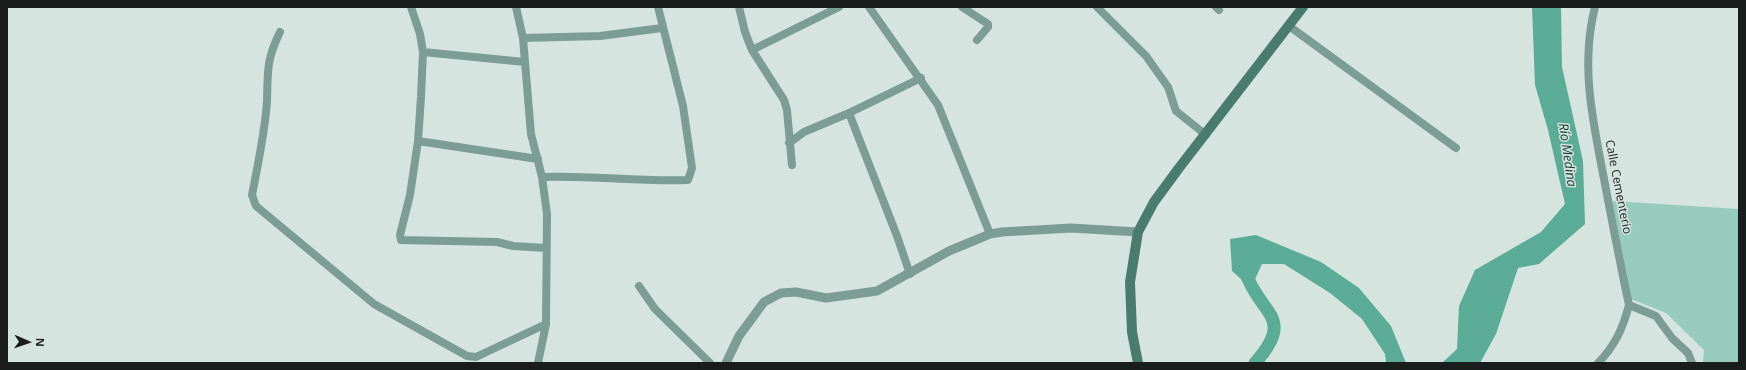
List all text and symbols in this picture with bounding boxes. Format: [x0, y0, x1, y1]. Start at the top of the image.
water label: Río Medina [1555, 122, 1579, 188]
street label: Calle Cementerio [1602, 139, 1634, 235]
north arrow [8, 322, 48, 362]
text: N [33, 338, 48, 347]

